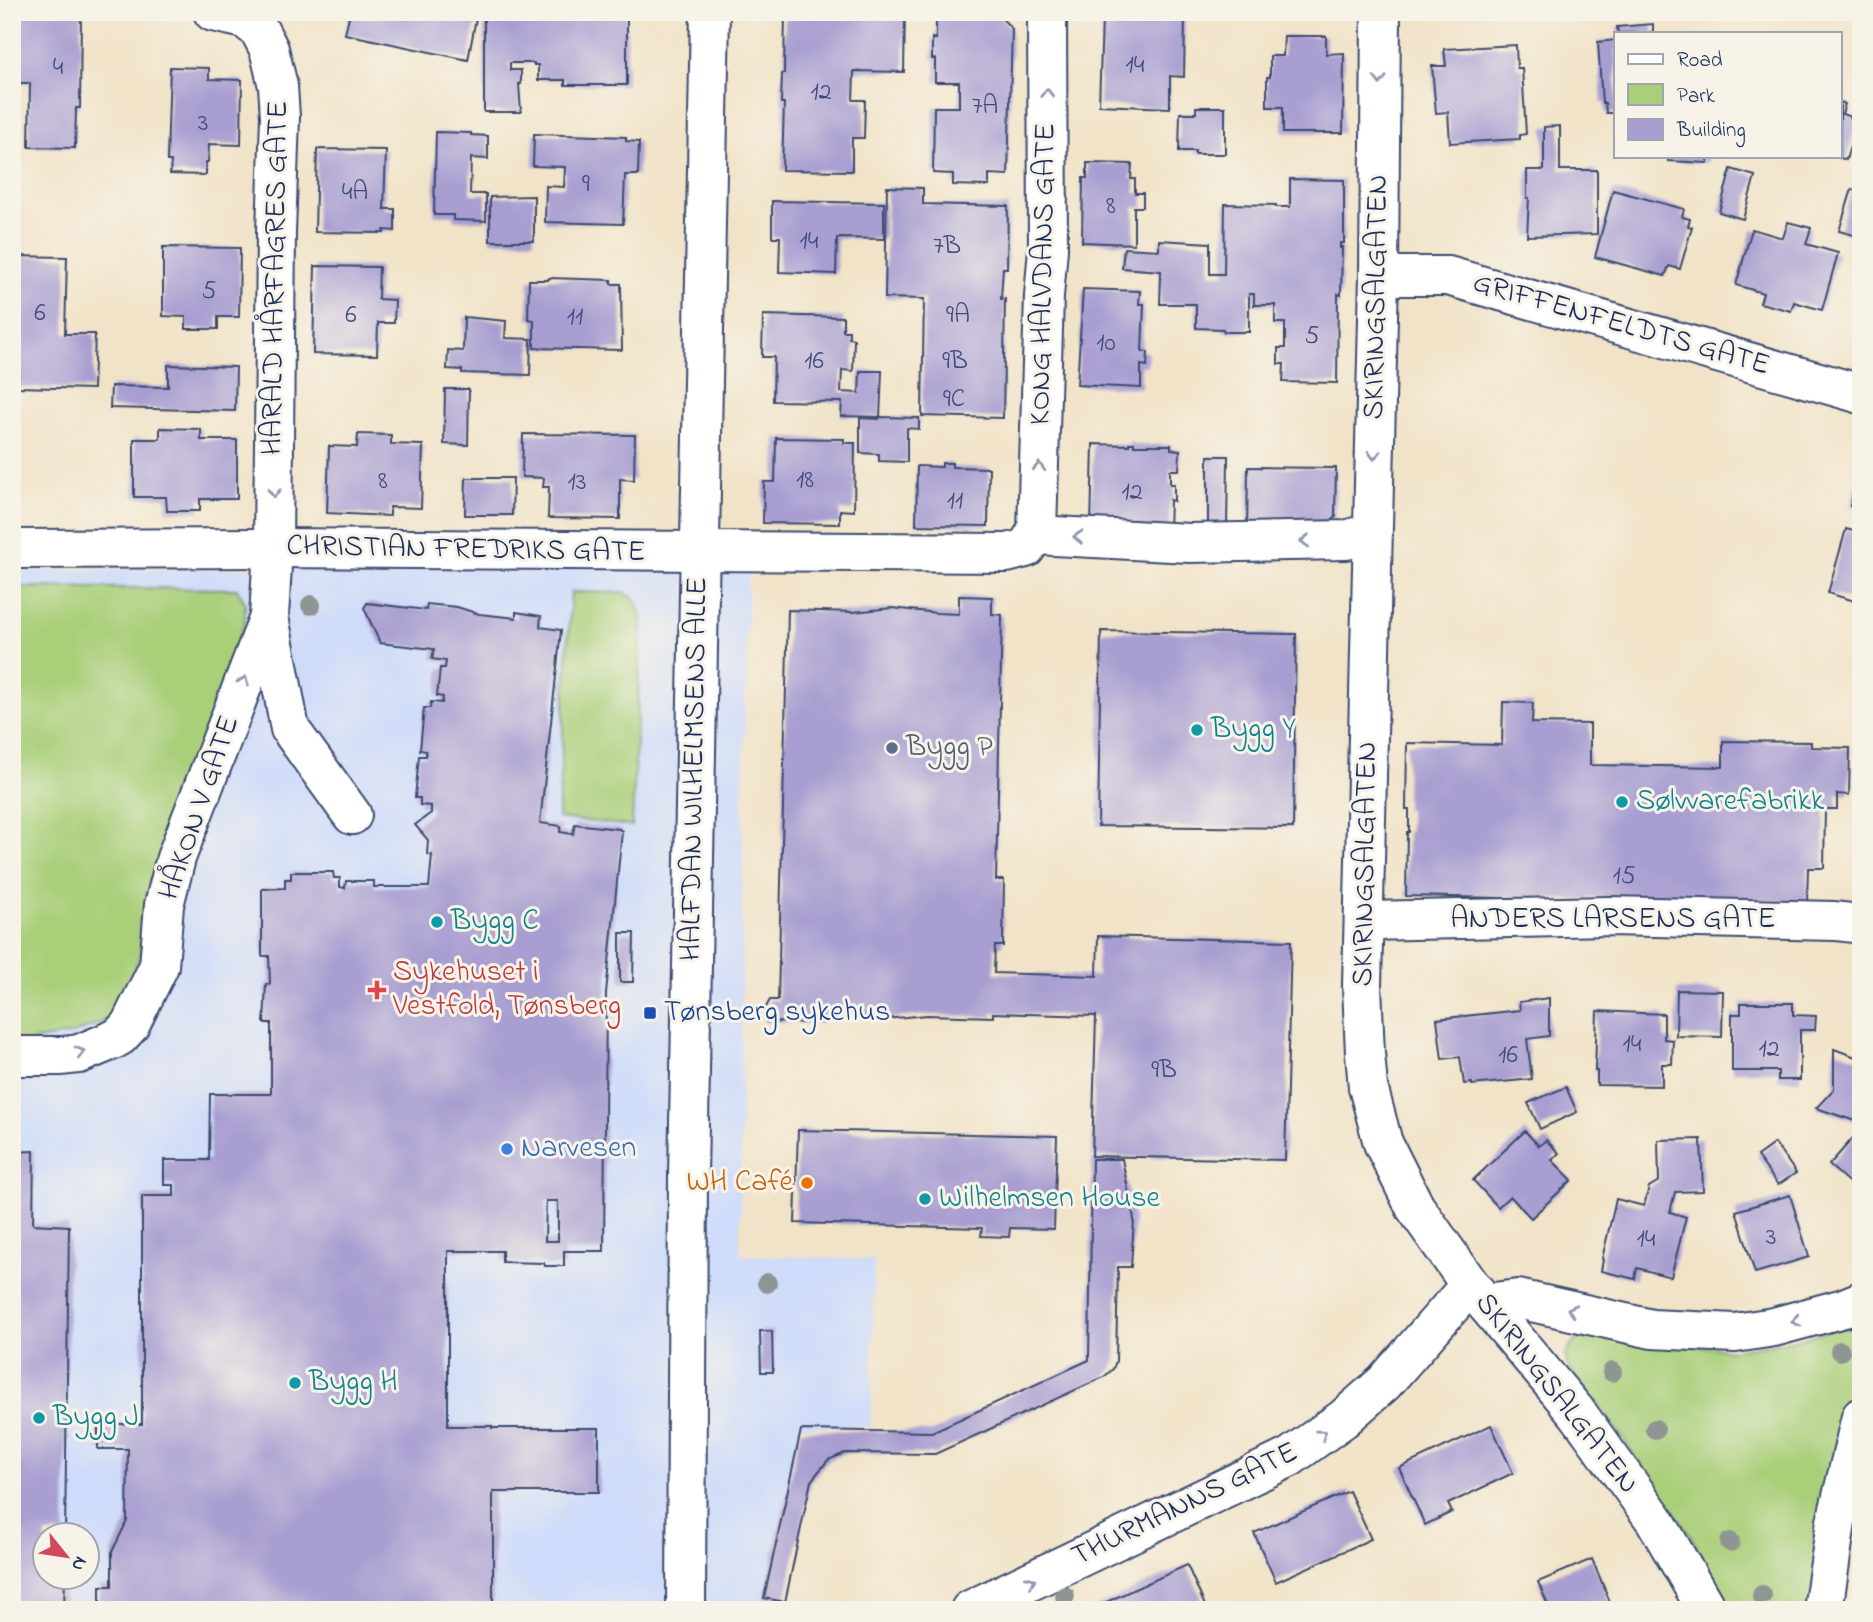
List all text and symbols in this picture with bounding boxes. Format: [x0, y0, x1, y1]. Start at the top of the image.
legend [1614, 32, 1842, 158]
text: Road [1677, 46, 1723, 76]
house number: 14 [1126, 47, 1145, 85]
house number: 4 [53, 49, 64, 87]
house number: 12 [810, 74, 832, 112]
one-way arrow [1373, 75, 1388, 86]
text: Park [1677, 82, 1716, 112]
one-way arrow [1039, 87, 1055, 98]
house number: 7A [972, 88, 998, 126]
street label: HARALD HÅRFAGRES GATE [251, 100, 301, 456]
house number: 3 [198, 105, 208, 143]
text: Building [1676, 116, 1746, 148]
street label: KONG HALVDANS GATE [1019, 123, 1069, 425]
house number: 9 [582, 166, 590, 204]
house number: 4A [342, 174, 368, 212]
street label: SKIRINGSALGATEN [1353, 174, 1401, 420]
house number: 8 [1106, 188, 1116, 226]
house number: 14 [800, 223, 819, 261]
house number: 7B [933, 228, 961, 266]
street label: GRIFFENFELDTS GATE [1467, 262, 1775, 388]
house number: 5 [202, 273, 217, 311]
house number: 6 [34, 295, 46, 333]
house number: 6 [345, 297, 357, 335]
house number: 9A [946, 297, 970, 335]
house number: 11 [567, 299, 583, 337]
house number: 5 [1305, 318, 1320, 356]
house number: 10 [1096, 325, 1116, 363]
house number: 16 [804, 343, 824, 381]
house number: 9B [942, 343, 968, 381]
house number: 9C [943, 381, 965, 419]
one-way arrow [1366, 450, 1382, 461]
one-way arrow [1032, 461, 1047, 472]
house number: 18 [796, 462, 814, 500]
house number: 8 [378, 463, 388, 501]
house number: 13 [567, 464, 587, 502]
house number: 12 [1121, 474, 1143, 512]
house number: 11 [947, 483, 963, 521]
one-way arrow [266, 488, 282, 499]
street label: CHRISTIAN FREDRIKS GATE [286, 525, 646, 575]
one-way arrow [1072, 530, 1083, 545]
one-way arrow [1299, 533, 1310, 549]
street label: HALFDAN WILHELMSENS ALLE [670, 576, 720, 962]
one-way arrow [236, 675, 250, 687]
place label: Bygg Y [1210, 708, 1296, 752]
street label: HÅKON V GATE [148, 710, 252, 906]
marker: Bygg Y [1189, 722, 1205, 738]
place label: Bygg P [905, 726, 993, 770]
marker: Bygg P [884, 740, 900, 756]
street label: SKIRINGSALGATEN [1342, 741, 1390, 987]
place label: Sølvvarefabrikk [1636, 780, 1825, 824]
marker: Sølvvarefabrikk [1614, 794, 1630, 810]
house number: 15 [1612, 858, 1636, 896]
street label: ANDERS LARSENS GATE [1450, 898, 1776, 942]
place label: Bygg C [450, 900, 539, 944]
marker: Bygg C [429, 914, 445, 930]
place label: Sykehuset i Vestfold, Tønsberg [392, 951, 621, 1029]
marker: Sykehuset i Vestfold, Tønsberg [367, 980, 387, 1000]
place label: Tønsberg sykehus [664, 991, 890, 1035]
marker: Tønsberg sykehus [642, 1005, 658, 1021]
house number: 14 [1623, 1026, 1642, 1064]
house number: 12 [1758, 1031, 1780, 1069]
house number: 16 [1498, 1037, 1518, 1075]
one-way arrow [74, 1046, 86, 1060]
house number: 9B [1151, 1052, 1177, 1090]
place label: Narvesen [521, 1127, 636, 1171]
marker: Narvesen [499, 1141, 515, 1157]
place label: WH Café [687, 1161, 794, 1205]
marker: WH Café [799, 1175, 815, 1191]
place label: Wilhelmsen House [939, 1177, 1161, 1221]
marker: Wilhelmsen House [917, 1191, 933, 1207]
house number: 3 [1766, 1219, 1776, 1257]
house number: 14 [1637, 1221, 1656, 1259]
street label: SKIRINGSALGATEN [1463, 1284, 1649, 1504]
one-way arrow [1566, 1304, 1578, 1319]
one-way arrow [1790, 1313, 1802, 1328]
place label: Bygg H [308, 1361, 398, 1405]
marker: Bygg H [287, 1375, 303, 1391]
place label: Bygg J [52, 1396, 139, 1440]
marker: Bygg J [31, 1410, 47, 1426]
one-way arrow [1314, 1430, 1326, 1443]
street label: THURMANNS GATE [1064, 1431, 1306, 1579]
north arrow [32, 1520, 102, 1590]
text: N [64, 1551, 93, 1576]
one-way arrow [1024, 1575, 1037, 1589]

